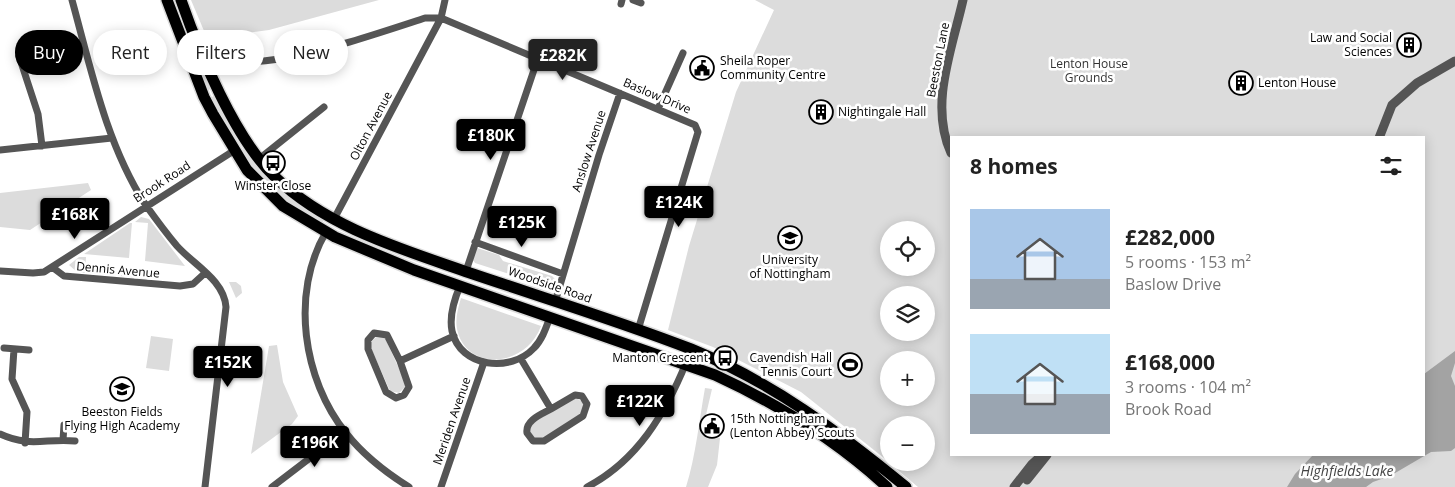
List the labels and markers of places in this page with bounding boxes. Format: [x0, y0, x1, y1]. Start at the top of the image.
place label: Law and Social Sciences [1310, 29, 1392, 60]
building icon: Law and Social Sciences [1396, 32, 1422, 58]
pin: £282K [528, 38, 598, 81]
place label: Sheila Roper Community Centre [720, 52, 826, 83]
public building icon: Sheila Roper Community Centre [689, 55, 715, 81]
building icon: Lenton House [1228, 70, 1254, 96]
place label: Lenton House [1258, 74, 1336, 91]
building icon: Nightingale Hall [808, 99, 834, 125]
place label: Nightingale Hall [838, 103, 926, 120]
pin: £180K [456, 119, 526, 161]
bus stop icon: Winster Close [260, 150, 286, 176]
place label: Winster Close [235, 177, 312, 194]
pin: £124K [644, 186, 714, 228]
pin: £168K [40, 198, 110, 240]
pin: £125K [487, 206, 557, 248]
school or university icon: University of Nottingham [777, 225, 803, 251]
place label: University of Nottingham [749, 251, 831, 282]
bus stop icon: Manton Crescent [712, 345, 738, 371]
pin: £152K [193, 346, 263, 388]
place label: Manton Crescent [612, 349, 708, 366]
place label: Cavendish Hall Tennis Court [750, 349, 832, 380]
sports icon: Cavendish Hall Tennis Court [837, 352, 863, 378]
school or university icon: Beeston Fields Flying High Academy [109, 376, 135, 402]
pin: £122K [605, 384, 675, 427]
place label: Beeston Fields Flying High Academy [64, 403, 181, 434]
place label: 15th Nottingham (Lenton Abbey) Scouts [730, 410, 855, 441]
public building icon: 15th Nottingham (Lenton Abbey) Scouts [699, 413, 725, 439]
pin: £196K [280, 426, 350, 468]

